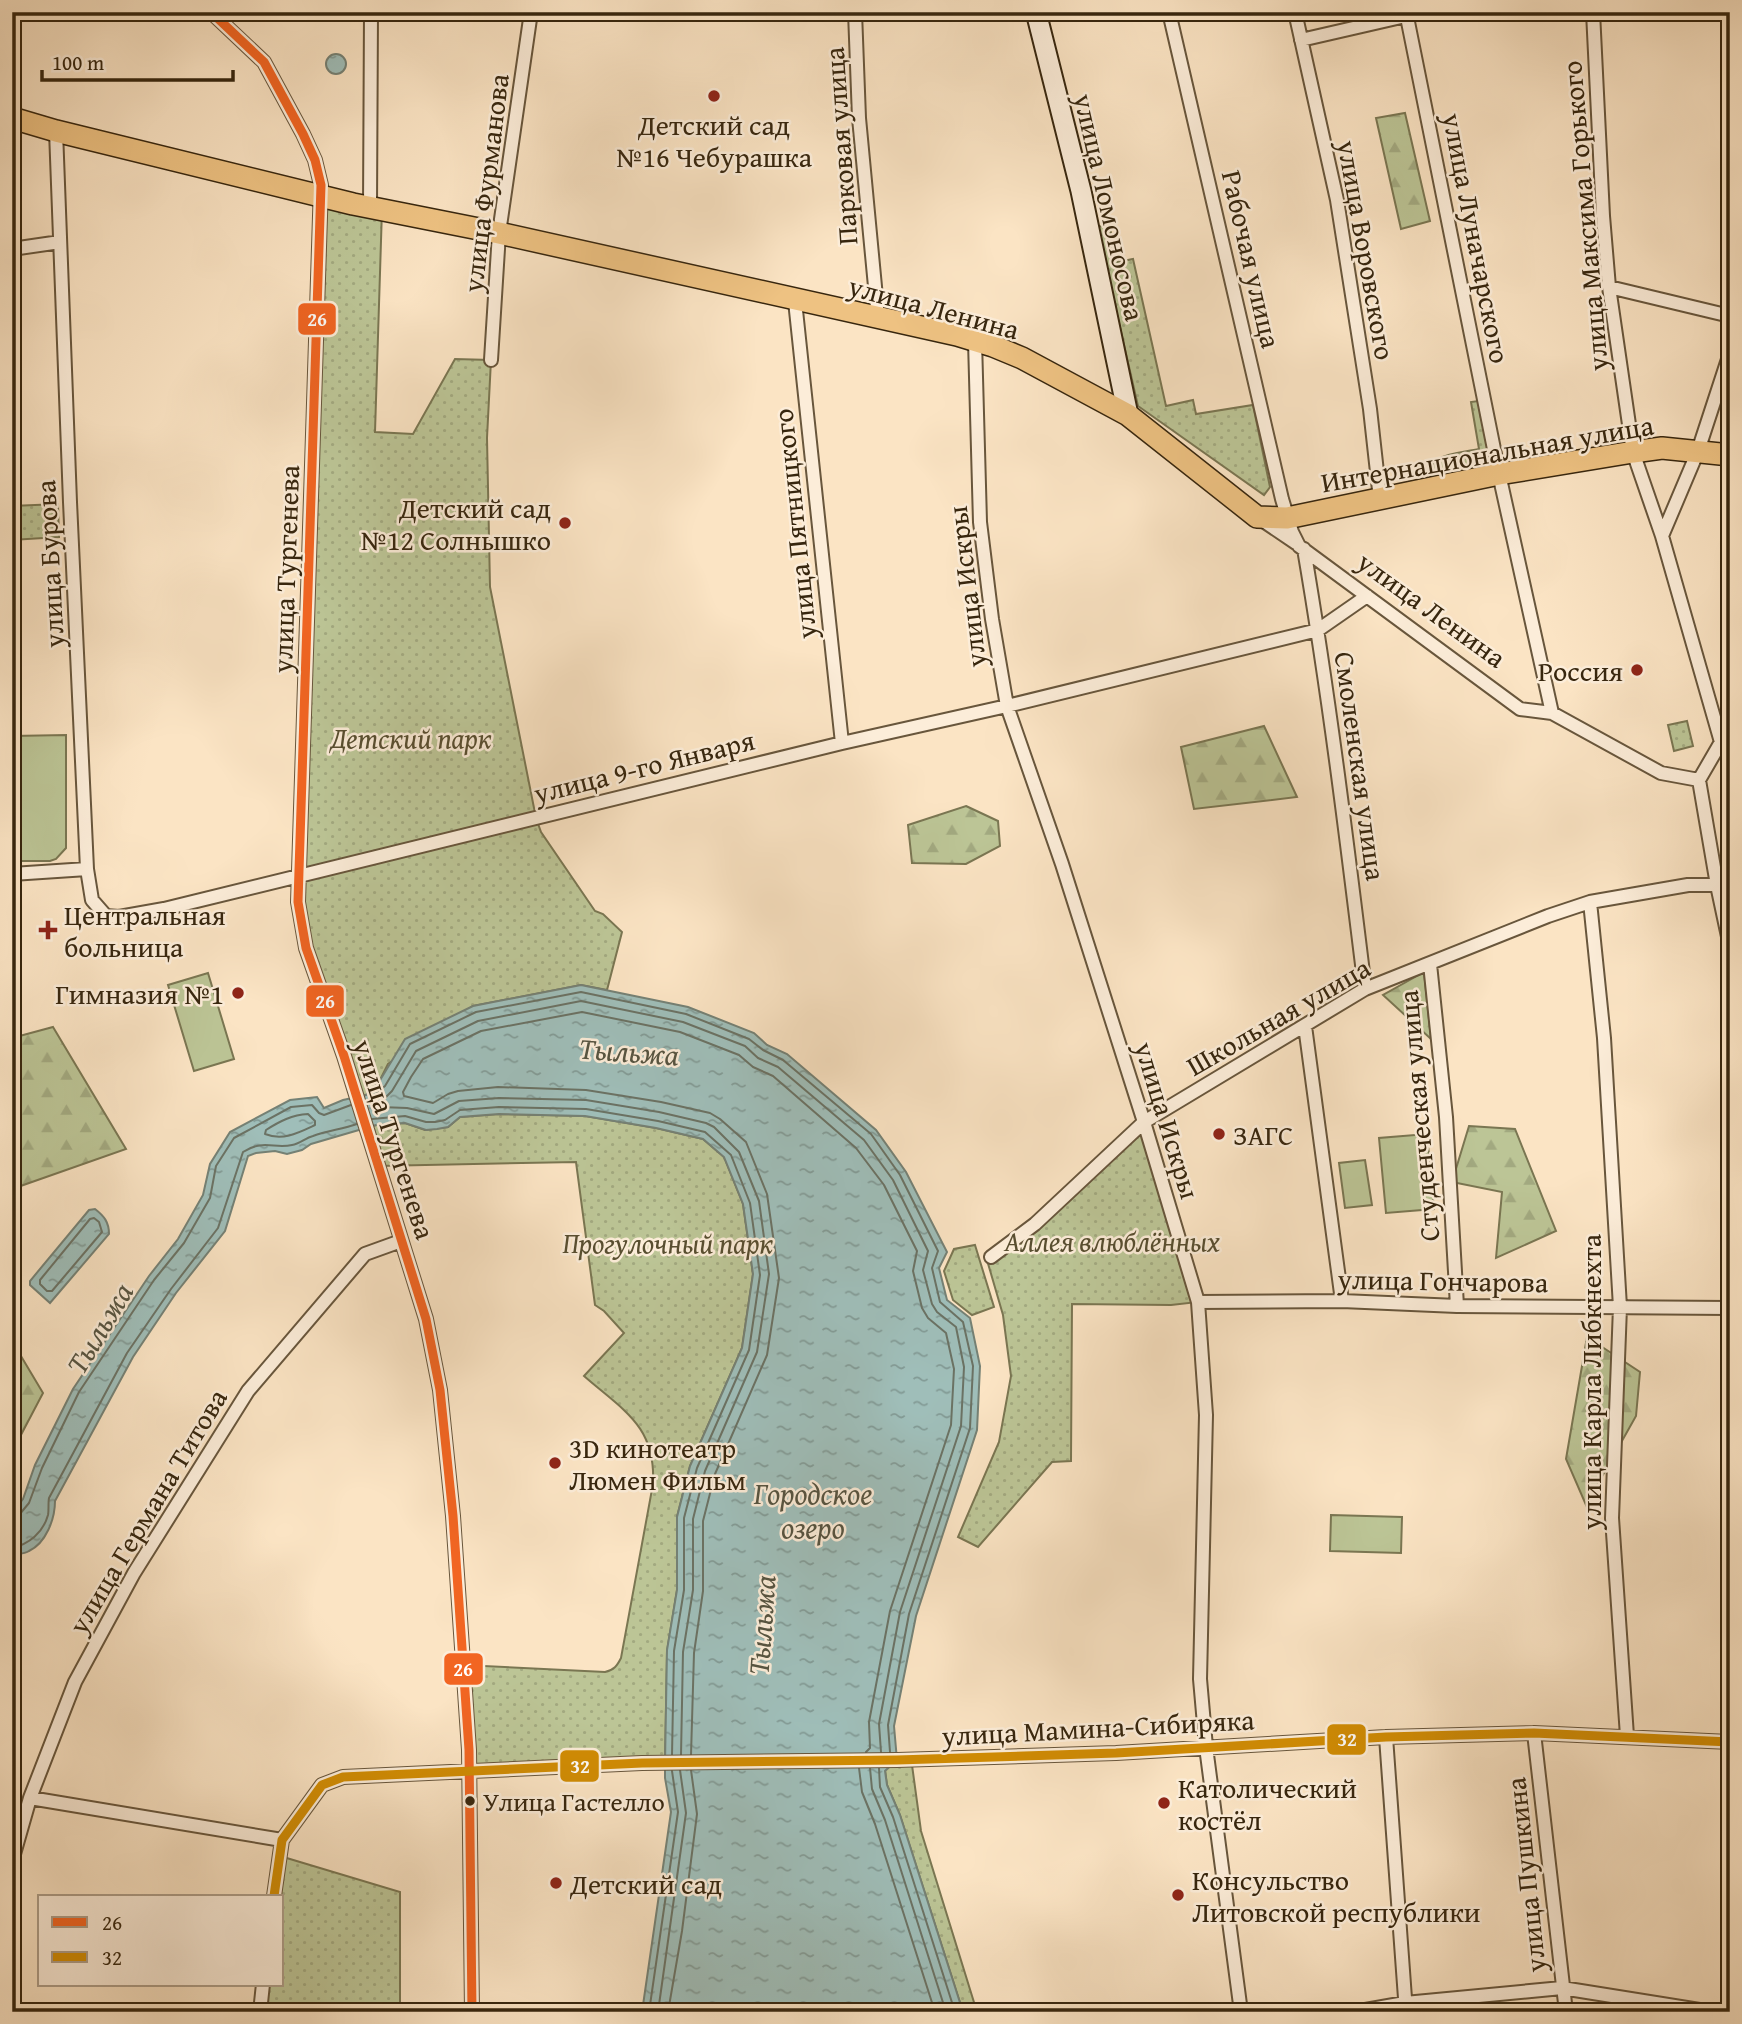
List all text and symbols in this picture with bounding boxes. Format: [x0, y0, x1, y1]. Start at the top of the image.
scale bar [42, 38, 233, 82]
street label: Парковая улица [813, 45, 867, 246]
text: 100 m [52, 47, 104, 78]
street label: улица Максима Горького [1550, 59, 1618, 374]
street label: улица Фурманова [451, 71, 519, 296]
marker: Детский сад №16 Чебурашка [706, 88, 722, 104]
street label: улица Ломоносова [1064, 88, 1156, 325]
place label: Детский сад №16 Чебурашка [616, 104, 813, 177]
street label: улица Луначарского [1432, 108, 1521, 367]
street label: улица Воровского [1327, 136, 1407, 363]
street label: Рабочая улица [1212, 166, 1293, 353]
street label: улица Ленина [843, 264, 1025, 350]
line badge: 26 [297, 302, 337, 336]
text: 26 [307, 305, 327, 333]
street label: Интернациональная улица [1317, 403, 1657, 502]
street label: улица Пятницкого [762, 407, 827, 642]
street label: улица Тургенева [261, 464, 309, 675]
street label: улица Бурова [24, 478, 74, 650]
place label: Детский сад №12 Солнышко [361, 487, 551, 560]
street label: улица Искры [936, 504, 996, 671]
marker: Детский сад №12 Солнышко [557, 515, 573, 531]
street label: улица Ленина [1348, 540, 1515, 677]
street label: Смоленская улица [1325, 649, 1397, 884]
place label: Россия [1538, 650, 1623, 691]
marker: Россия [1629, 662, 1645, 678]
park label: Детский парк [328, 717, 492, 758]
street label: улица 9-го Января [528, 719, 759, 813]
place label: Центральная больница [64, 894, 226, 967]
marker: Центральная больница [38, 920, 58, 940]
street label: Школьная улица [1178, 946, 1378, 1085]
place label: Гимназия №1 [55, 973, 224, 1014]
line badge: 26 [305, 984, 345, 1018]
marker: Гимназия №1 [230, 985, 246, 1001]
text: 26 [315, 987, 335, 1015]
street label: Студенческая улица [1387, 988, 1449, 1243]
water label: Тыльжа [578, 1026, 680, 1076]
street label: улица Тургенева [343, 1033, 447, 1245]
street label: улица Искры [1124, 1035, 1211, 1204]
place label: ЗАГС [1233, 1114, 1293, 1155]
marker: ЗАГС [1211, 1126, 1227, 1142]
park label: Аллея влюблённых [1003, 1220, 1220, 1261]
park label: Прогулочный парк [563, 1222, 774, 1263]
street label: улица Карла Либкнехта [1570, 1233, 1611, 1531]
street label: улица Гончарова [1336, 1258, 1549, 1302]
water label: Тыльжа [54, 1274, 144, 1382]
street label: улица Германа Титова [57, 1380, 237, 1642]
place label: 3D кинотеатр Люмен Фильм [569, 1427, 746, 1500]
marker: 3D кинотеатр Люмен Фильм [547, 1455, 563, 1471]
water label: Городское озеро [753, 1471, 872, 1549]
water label: Тыльжа [736, 1574, 786, 1676]
line badge: 26 [443, 1652, 484, 1686]
text: 26 [453, 1655, 473, 1683]
street label: улица Мамина-Сибиряка [940, 1698, 1256, 1756]
line badge: 32 [1326, 1723, 1367, 1756]
text: 32 [1337, 1725, 1357, 1753]
line badge: 32 [559, 1749, 600, 1783]
text: 32 [570, 1752, 590, 1780]
place label: Католический костёл [1178, 1767, 1357, 1840]
street label: улица Пушкина [1494, 1775, 1556, 1976]
place label: Улица Гастелло [483, 1782, 665, 1821]
marker: Улица Гастелло [463, 1794, 477, 1808]
marker: Католический костёл [1156, 1795, 1172, 1811]
place label: Консульство Литовской республики [1192, 1859, 1481, 1932]
place label: Детский сад [569, 1863, 722, 1904]
marker: Детский сад [548, 1875, 564, 1891]
marker: Консульство Литовской республики [1170, 1887, 1186, 1903]
legend [38, 1895, 284, 1986]
text: 26 [102, 1907, 122, 1938]
text: 32 [102, 1942, 122, 1973]

